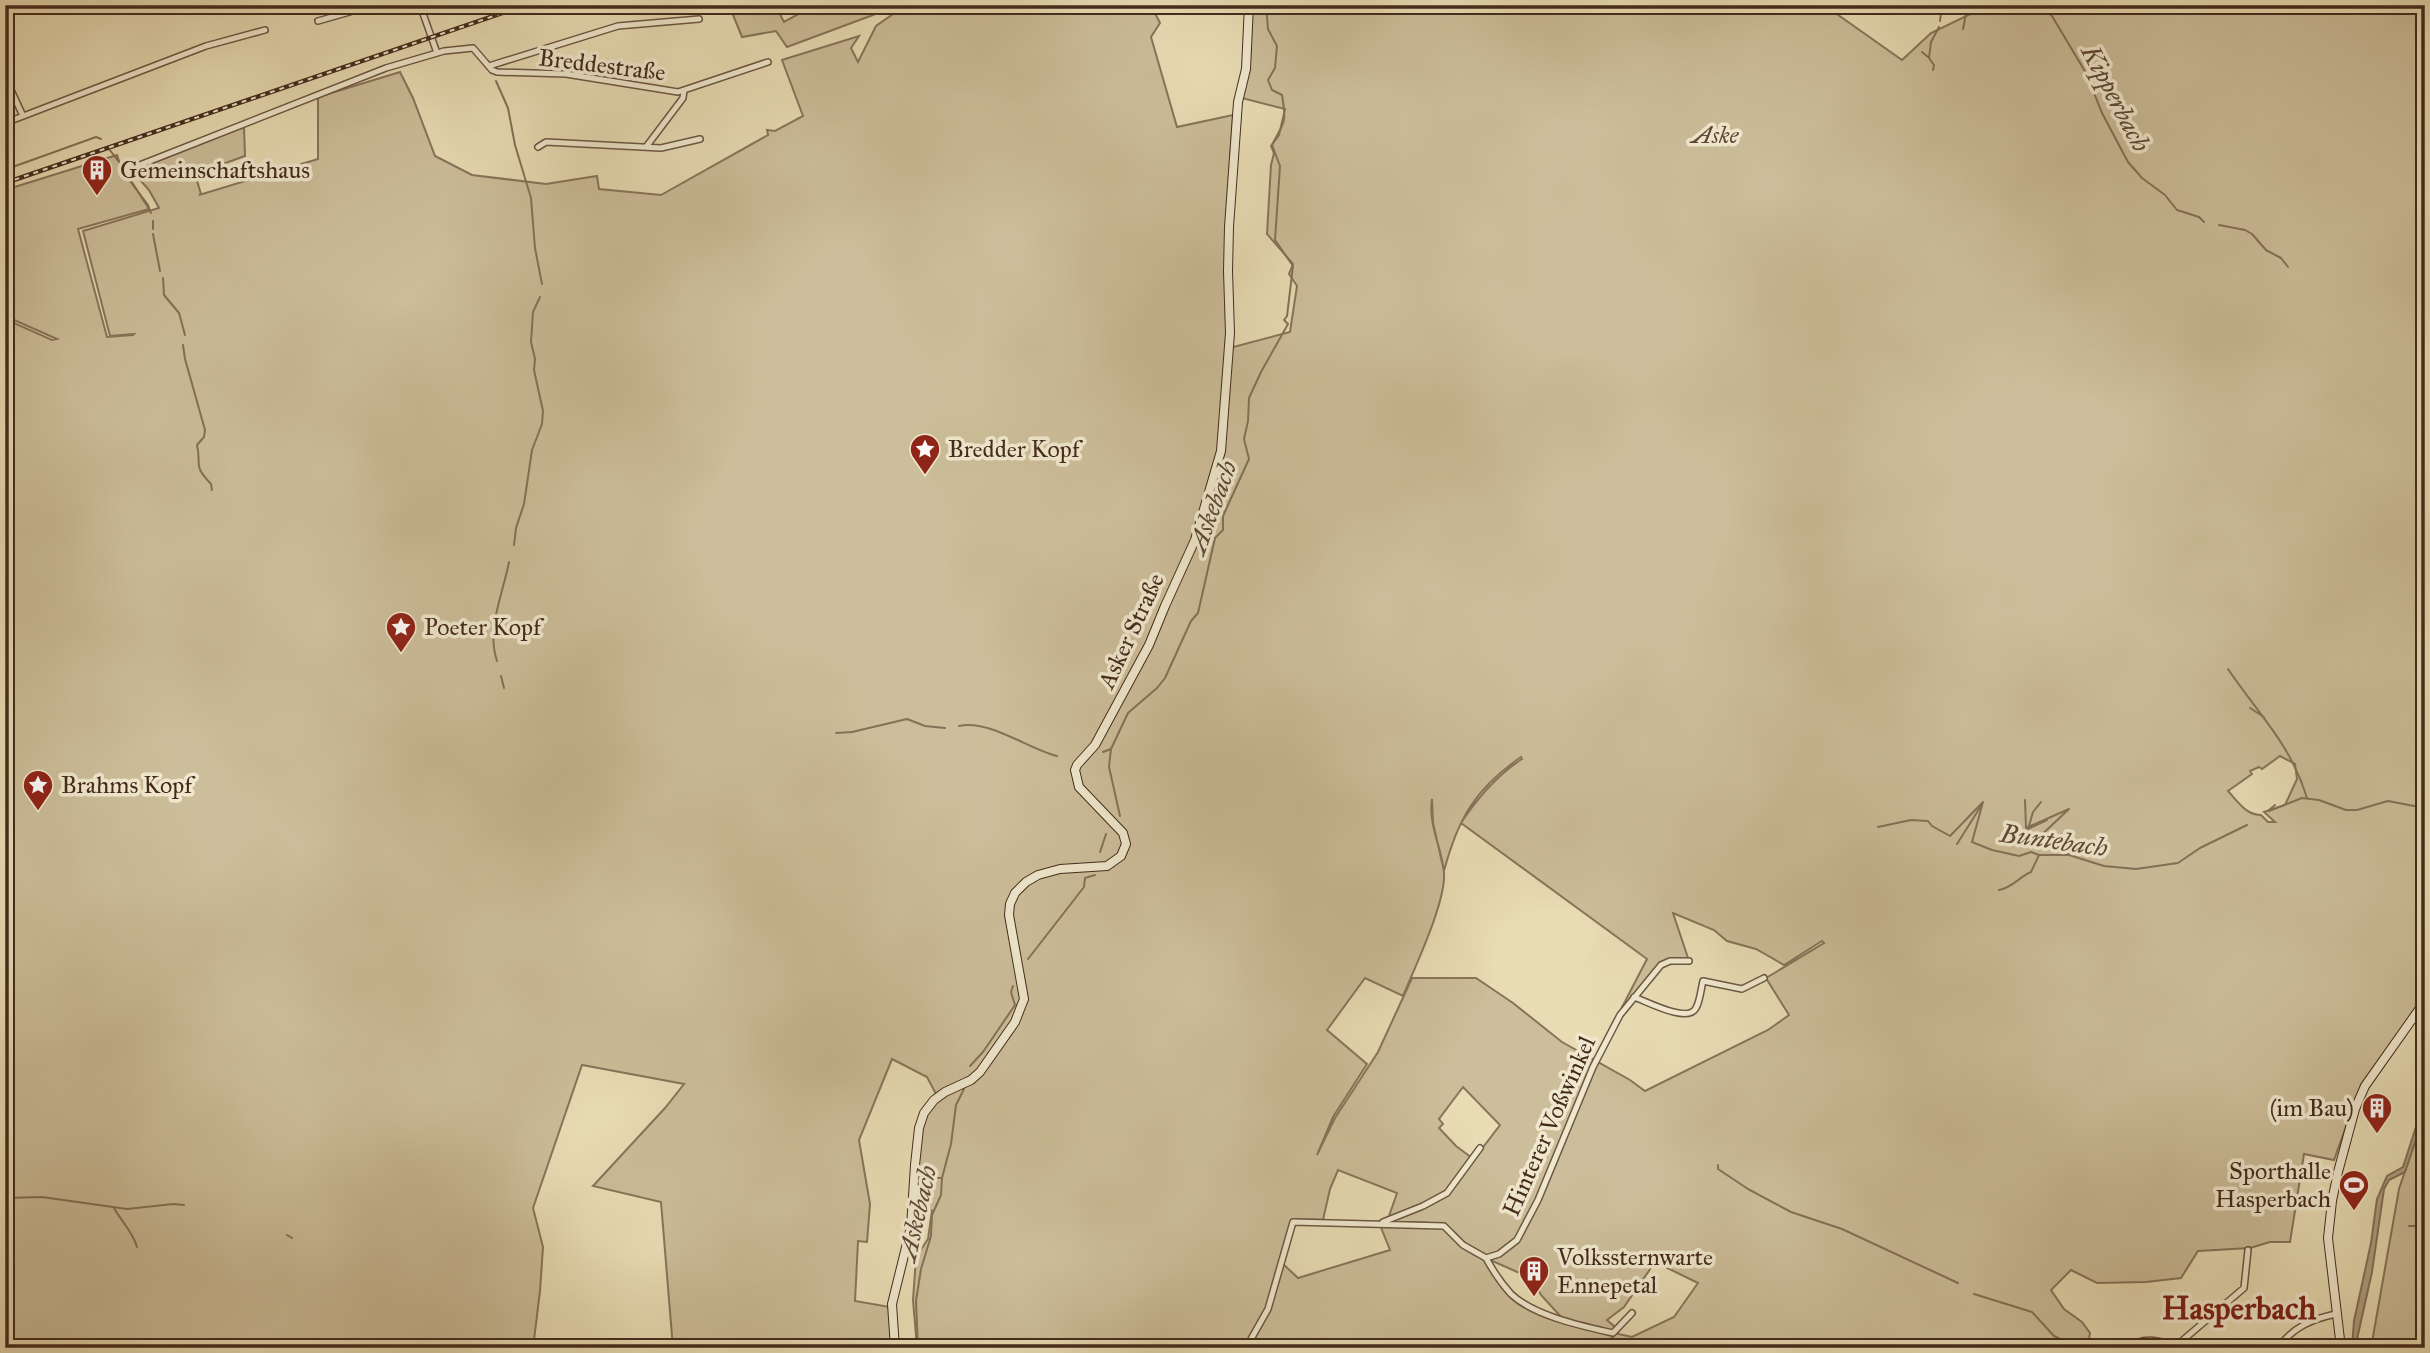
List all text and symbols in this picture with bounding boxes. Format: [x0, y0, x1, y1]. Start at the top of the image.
water label: Kipperbach [2073, 37, 2158, 158]
street label: Breddestraße [537, 42, 667, 88]
park label: Aske [1688, 120, 1740, 150]
building icon: Gemeinschaftshaus [80, 153, 114, 197]
place label: Gemeinschaftshaus [120, 155, 310, 185]
place icon: Bredder Kopf [908, 432, 942, 476]
place label: Bredder Kopf [948, 434, 1084, 464]
water label: Askebach [1179, 456, 1244, 561]
street label: Asker Straße [1091, 569, 1171, 694]
place icon: Poeter Kopf [384, 610, 418, 654]
place label: Poeter Kopf [424, 612, 545, 642]
place icon: Brahms Kopf [21, 768, 55, 812]
place label: Brahms Kopf [61, 770, 196, 800]
water label: Buntebach [1997, 816, 2110, 863]
street label: Hinterer Voßwinkel [1496, 1031, 1602, 1221]
building icon: (im Bau) [2360, 1091, 2394, 1135]
place label: (im Bau) [2270, 1093, 2354, 1123]
place label: Sporthalle Hasperbach [2215, 1156, 2331, 1214]
water label: Askebach [890, 1162, 944, 1267]
sports icon: Sporthalle Hasperbach [2337, 1168, 2371, 1212]
place label: Volkssternwarte Ennepetal [1556, 1242, 1713, 1300]
building icon: Volkssternwarte Ennepetal [1517, 1254, 1551, 1298]
district label: Hasperbach [2162, 1289, 2316, 1328]

